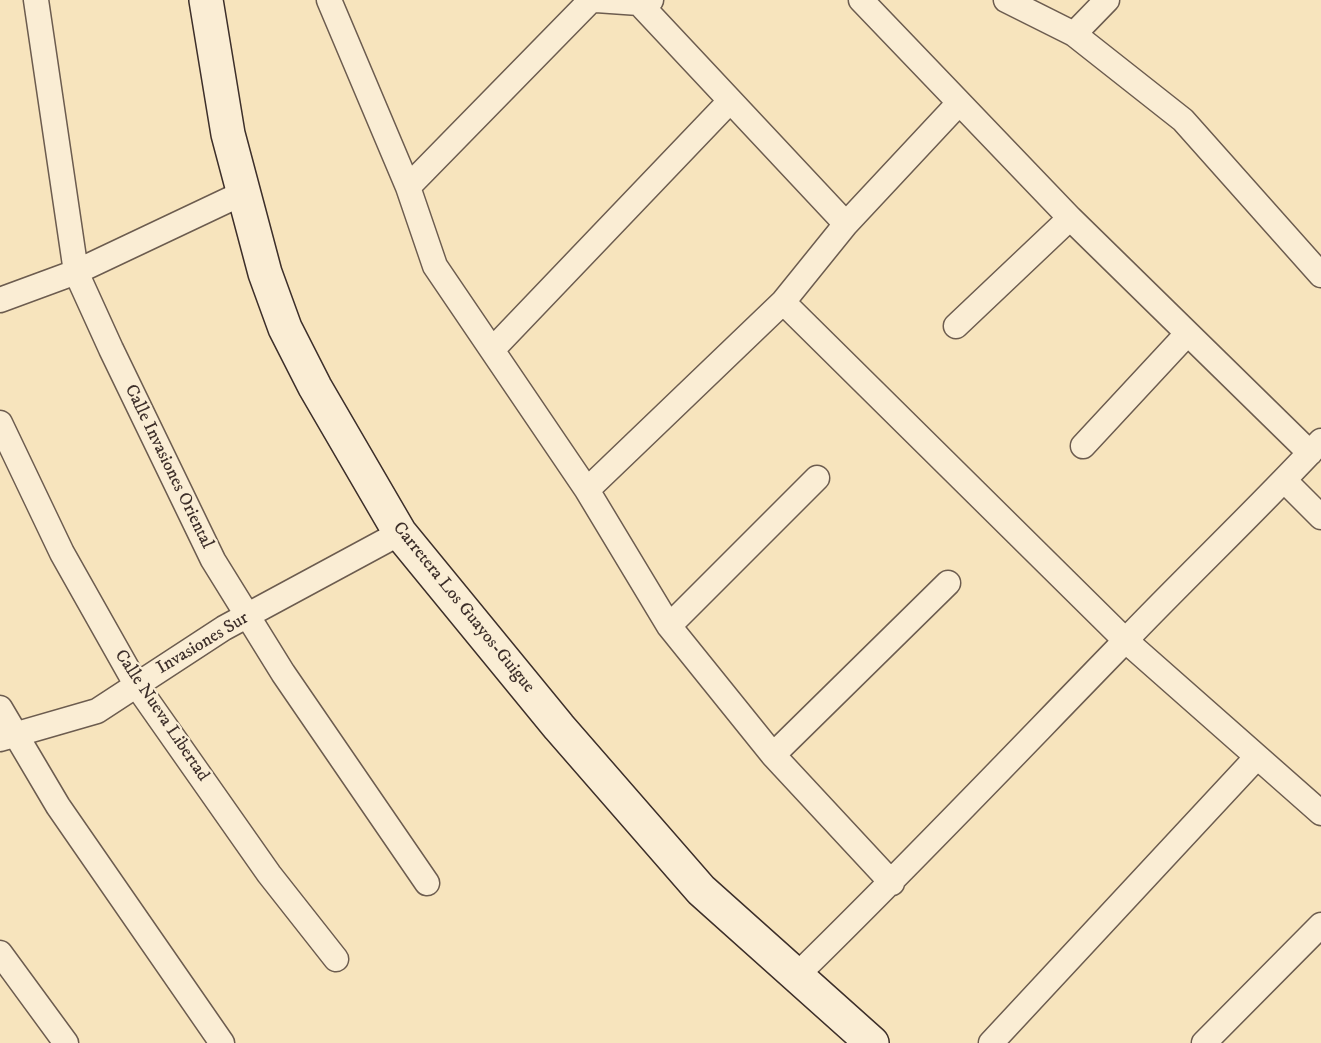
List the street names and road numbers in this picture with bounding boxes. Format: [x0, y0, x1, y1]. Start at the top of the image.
street label: Calle Invasiones Oriental [119, 381, 217, 553]
street label: Carretera Los Guayos-Guigue [387, 518, 539, 698]
street label: Invasiones Sur [153, 608, 253, 680]
street label: Calle Nueva Libertad [109, 646, 213, 786]

